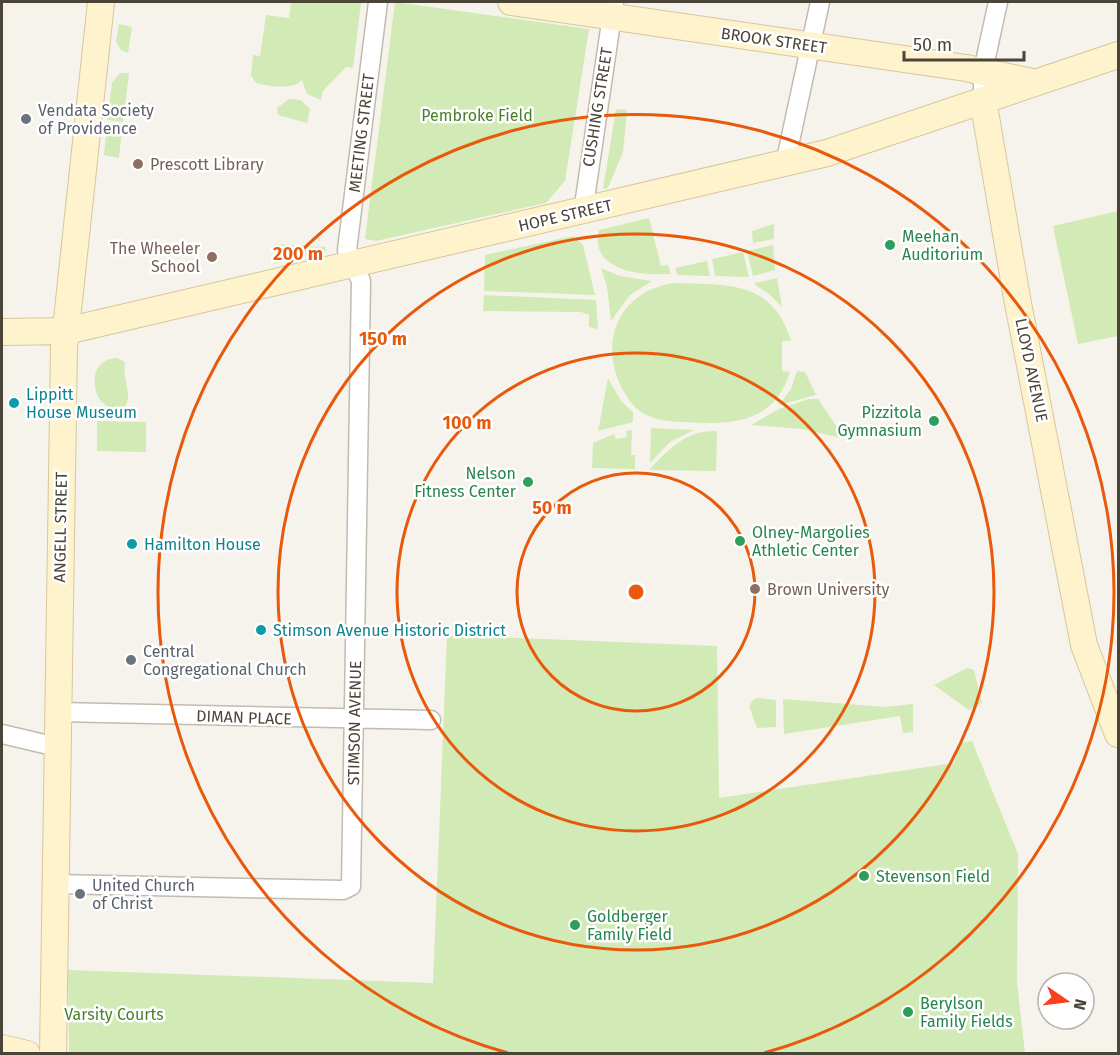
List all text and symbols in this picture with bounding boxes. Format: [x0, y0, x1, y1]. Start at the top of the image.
street label: BROOK STREET [720, 24, 829, 57]
scale bar [904, 24, 1024, 62]
text: 50 m [913, 34, 952, 56]
street label: CUSHING STREET [579, 45, 616, 168]
street label: MEETING STREET [345, 72, 378, 194]
place label: Vendata Society of Providence [38, 101, 154, 138]
park label: Pembroke Field [421, 106, 533, 125]
marker: Vendata Society of Providence [19, 112, 33, 126]
place label: Prescott Library [150, 155, 264, 174]
marker: Prescott Library [131, 157, 145, 171]
street label: HOPE STREET [516, 195, 615, 236]
place label: Meehan Auditorium [902, 227, 983, 264]
marker: Meehan Auditorium [883, 238, 897, 252]
place label: The Wheeler School [110, 239, 201, 276]
text: 200 m [273, 243, 323, 265]
marker: The Wheeler School [205, 250, 219, 264]
street label: LLOYD AVENUE [1011, 316, 1052, 424]
text: 150 m [359, 328, 407, 350]
place label: Lippitt House Museum [26, 385, 137, 422]
marker: Lippitt House Museum [7, 396, 21, 410]
place label: Pizzitola Gymnasium [837, 403, 922, 440]
text: 100 m [443, 412, 491, 434]
marker: Pizzitola Gymnasium [927, 414, 941, 428]
place label: Nelson Fitness Center [414, 464, 517, 501]
street label: ANGELL STREET [50, 471, 71, 582]
marker: Nelson Fitness Center [521, 475, 535, 489]
text: 50 m [532, 497, 572, 519]
place label: Olney-Margolies Athletic Center [752, 523, 870, 560]
marker: Olney-Margolies Athletic Center [733, 534, 747, 548]
place label: Hamilton House [144, 535, 261, 554]
marker: Hamilton House [125, 537, 139, 551]
place label: Brown University [767, 580, 889, 599]
centre of rings [626, 582, 646, 602]
marker: Brown University [748, 582, 762, 596]
place label: Stimson Avenue Historic District [273, 621, 506, 640]
marker: Stimson Avenue Historic District [254, 623, 268, 637]
place label: Central Congregational Church [143, 642, 307, 679]
marker: Central Congregational Church [124, 653, 138, 667]
street label: STIMSON AVENUE [344, 660, 365, 786]
street label: DIMAN PLACE [196, 706, 292, 729]
place label: Stevenson Field [876, 867, 990, 886]
marker: Stevenson Field [857, 869, 871, 883]
place label: United Church of Christ [92, 876, 195, 913]
marker: United Church of Christ [73, 887, 87, 901]
place label: Goldberger Family Field [587, 907, 672, 944]
marker: Goldberger Family Field [568, 918, 582, 932]
north arrow [1036, 971, 1096, 1031]
place label: Berylson Family Fields [920, 994, 1013, 1031]
text: N [1070, 997, 1091, 1012]
park label: Varsity Courts [64, 1005, 164, 1024]
marker: Berylson Family Fields [901, 1005, 915, 1019]

